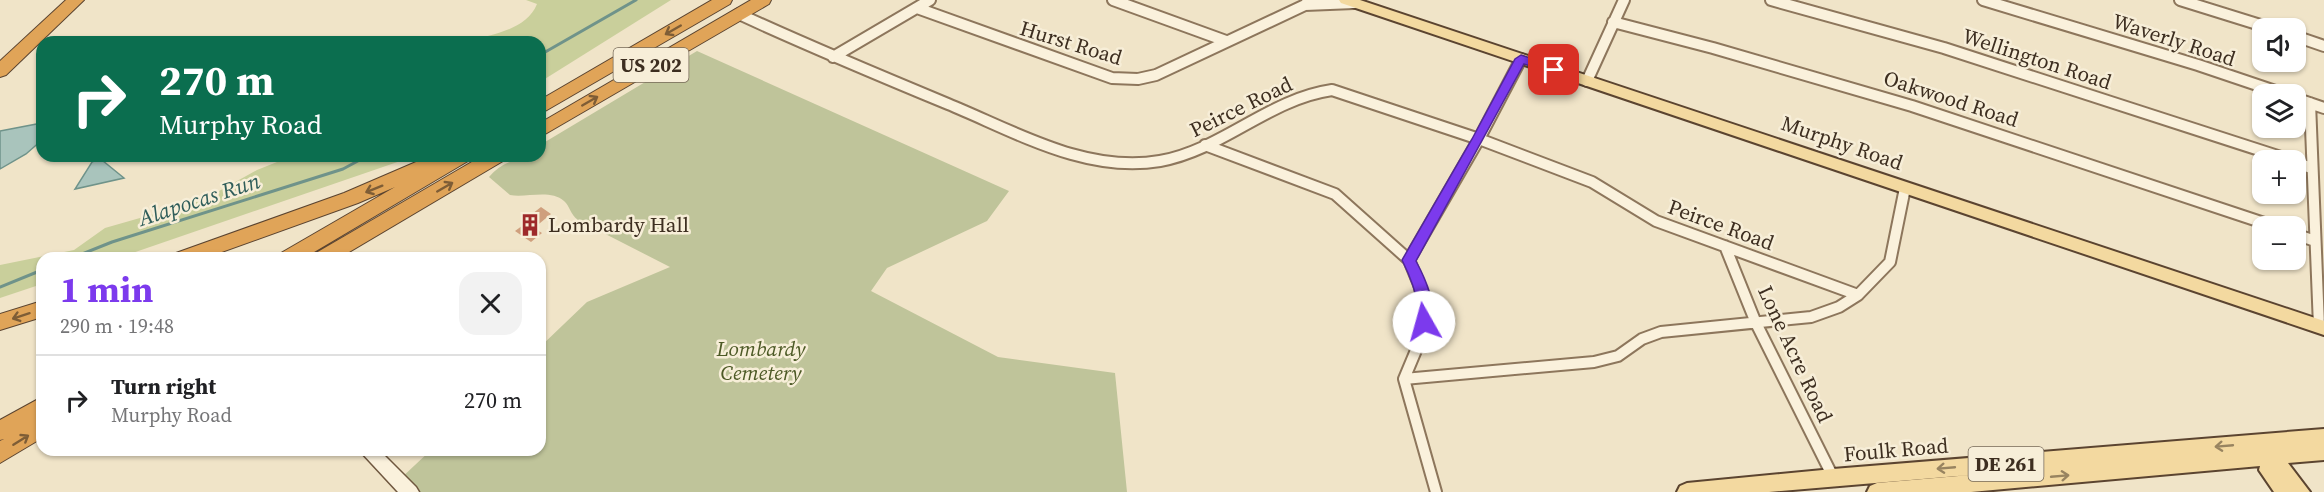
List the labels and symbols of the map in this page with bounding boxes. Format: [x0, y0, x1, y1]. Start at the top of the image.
street label: Waverly Road [2109, 6, 2240, 73]
street label: Hurst Road [1016, 13, 1126, 72]
street label: Wellington Road [1959, 21, 2115, 96]
one-way arrow [665, 24, 682, 36]
pin [1528, 44, 1579, 95]
road number: US 202 [614, 48, 688, 82]
street label: Oakwood Road [1880, 63, 2022, 134]
street label: Peirce Road [1185, 69, 1297, 144]
one-way arrow [581, 95, 598, 107]
street label: Murphy Road [1777, 108, 1907, 177]
water label: Alapocas Run [132, 165, 264, 233]
one-way arrow [436, 180, 453, 192]
one-way arrow [365, 184, 384, 195]
street label: Peirce Road [1664, 192, 1778, 257]
place label: Lombardy Hall [548, 210, 689, 239]
building icon: Lombardy Hall [517, 212, 543, 238]
street label: Lone Acre Road [1751, 281, 1840, 427]
position arrow [1392, 290, 1456, 354]
one-way arrow [12, 311, 31, 322]
park label: Lombardy Cemetery [716, 334, 806, 387]
street label: Foulk Road [1842, 430, 1950, 469]
one-way arrow [12, 434, 29, 446]
one-way arrow [2214, 441, 2234, 452]
road number: DE 261 [1968, 447, 2044, 481]
one-way arrow [1936, 463, 1956, 474]
one-way arrow [2050, 470, 2070, 481]

